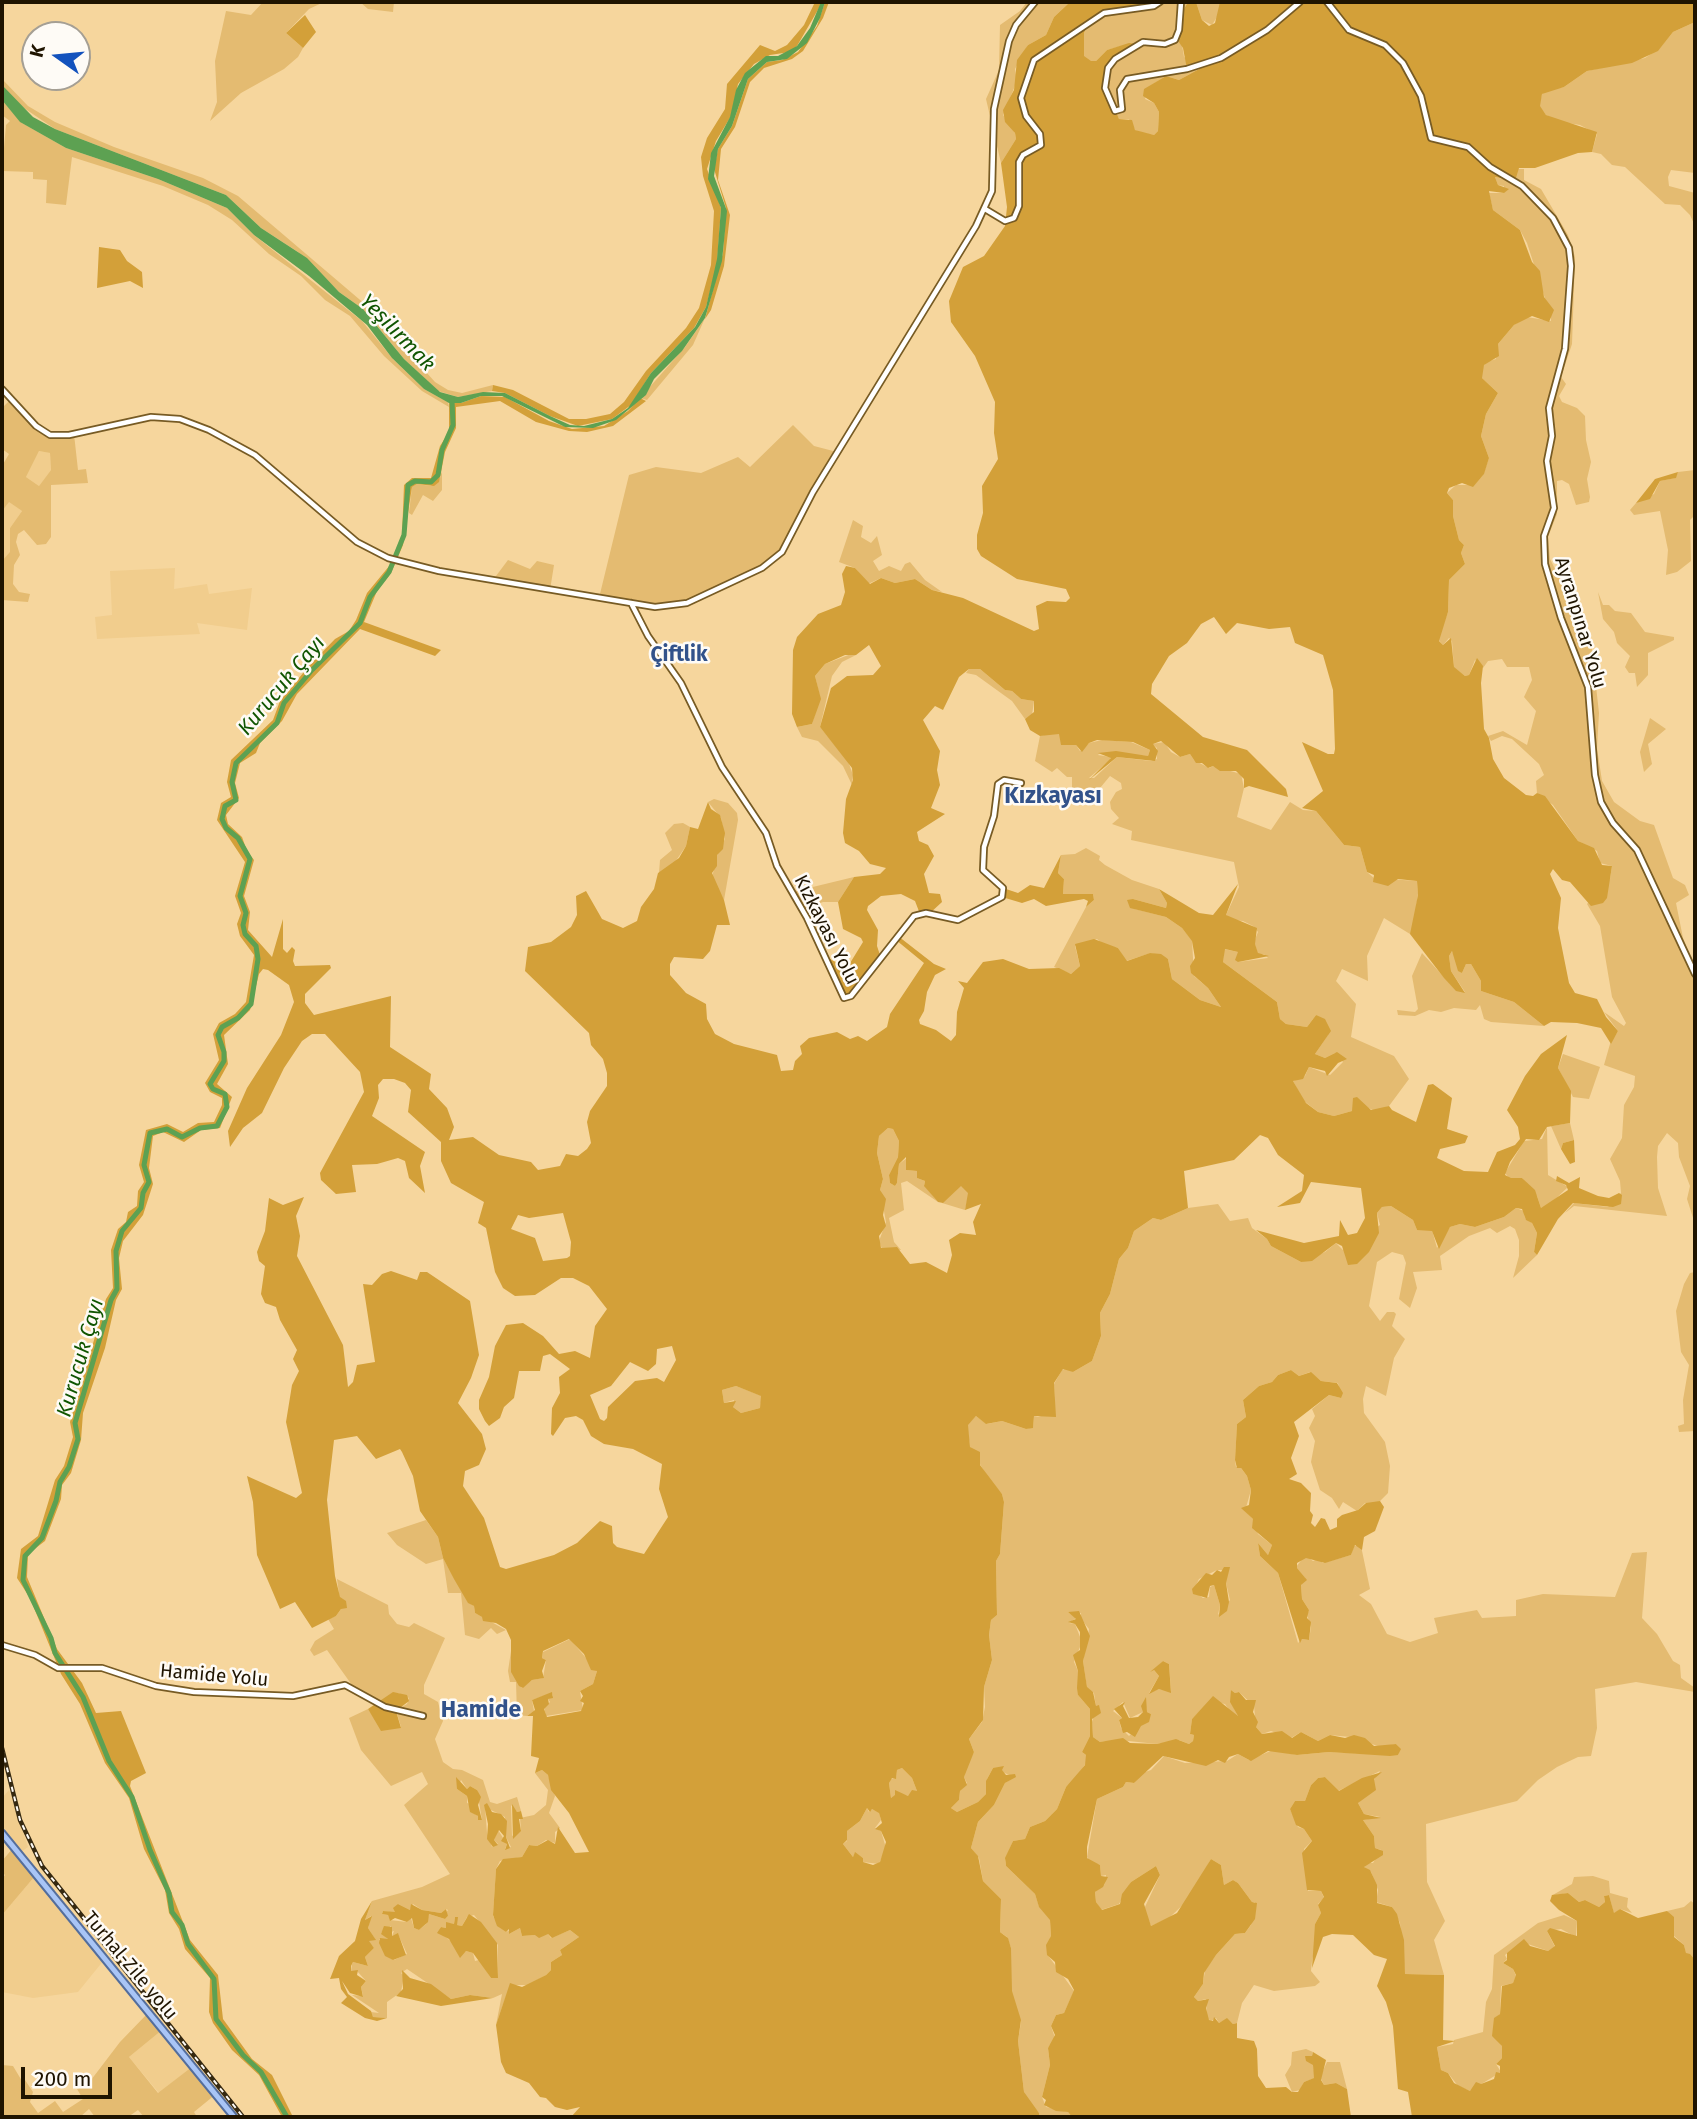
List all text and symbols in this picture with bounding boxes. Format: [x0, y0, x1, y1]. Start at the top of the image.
north arrow [21, 21, 91, 91]
text: K [24, 42, 50, 60]
water label: Yeşilırmak [354, 289, 440, 377]
street label: Ayranpınar Yolu [1549, 555, 1611, 691]
water label: Kurucuk Çayı [233, 631, 331, 741]
district label: Çiftlik [650, 642, 708, 668]
district label: Kızkayası [1004, 783, 1102, 811]
street label: Kızkayası Yolu [789, 871, 863, 989]
water label: Kurucuk Çayı [52, 1296, 110, 1420]
street label: Hamide Yolu [159, 1660, 269, 1692]
district label: Hamide [441, 1697, 521, 1725]
street label: Turhal-Zile yolu [78, 1907, 182, 2025]
scale bar [24, 2052, 116, 2096]
text: 200 m [34, 2066, 91, 2092]

